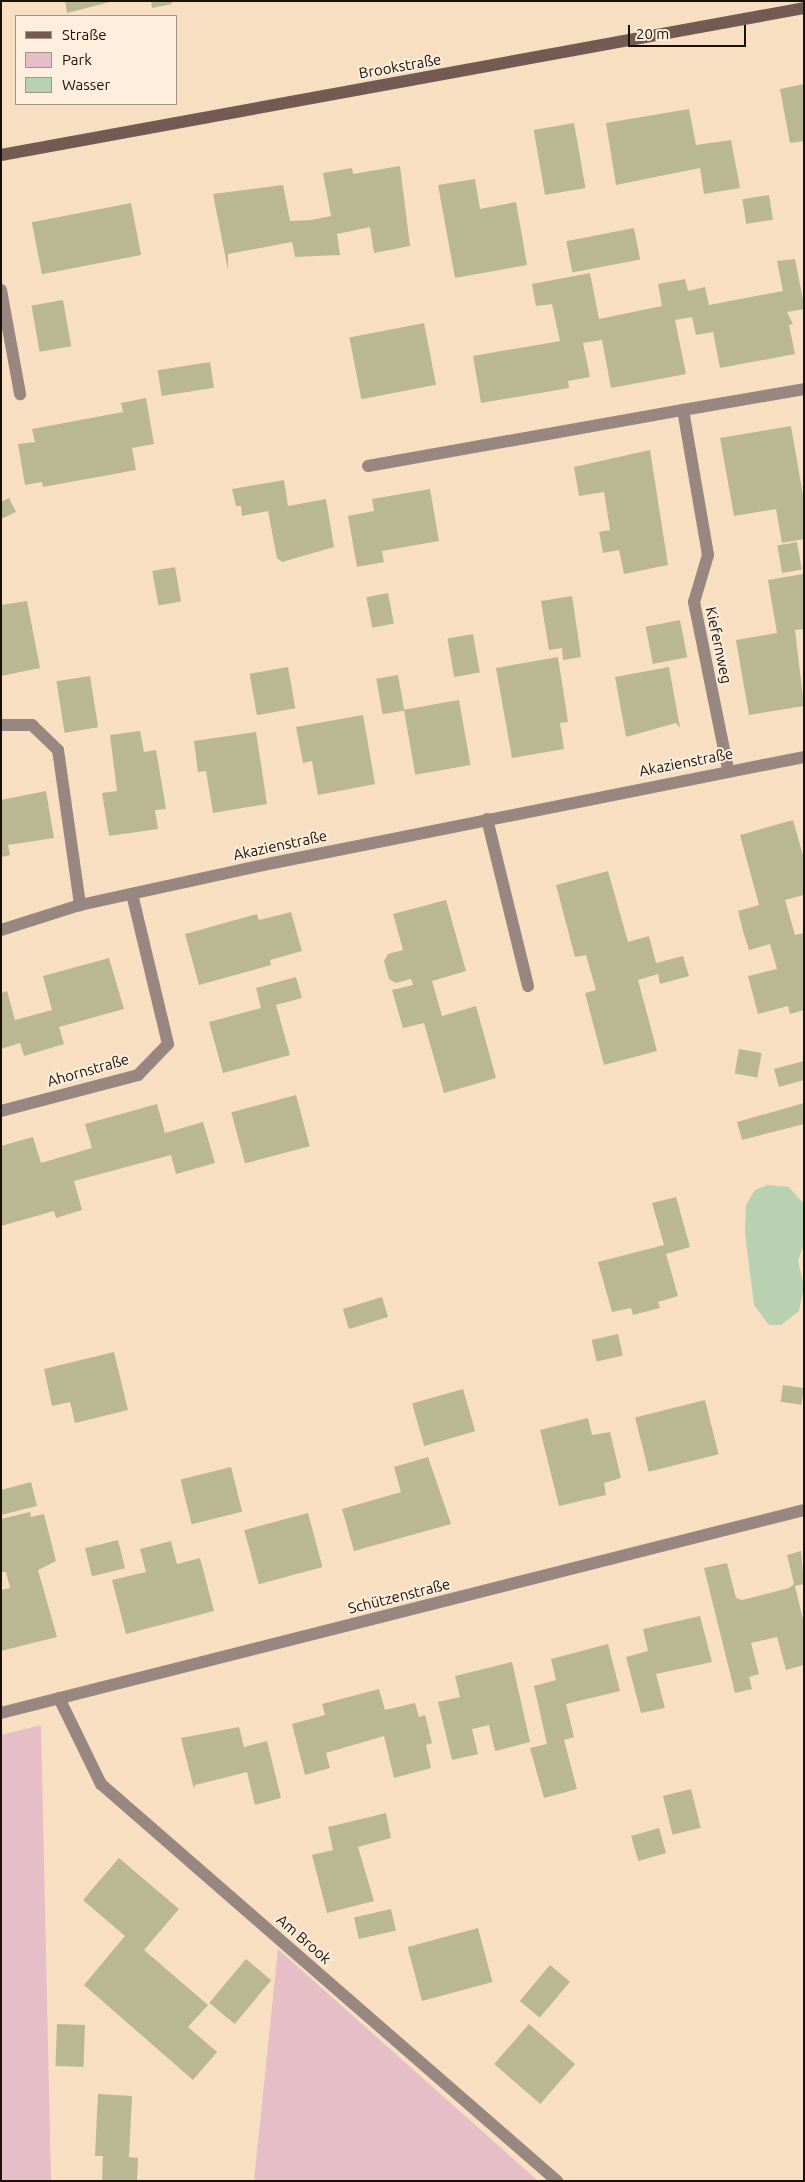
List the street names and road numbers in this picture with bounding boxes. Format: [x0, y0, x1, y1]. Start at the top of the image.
street label: Brookstraße [357, 50, 443, 82]
street label: Kiefernweg [702, 605, 736, 685]
street label: Akazienstraße [637, 744, 735, 780]
street label: Akazienstraße [231, 826, 329, 864]
street label: Ahornstraße [45, 1050, 131, 1090]
street label: Schützenstraße [346, 1575, 452, 1617]
street label: Am Brook [273, 1910, 335, 1968]

